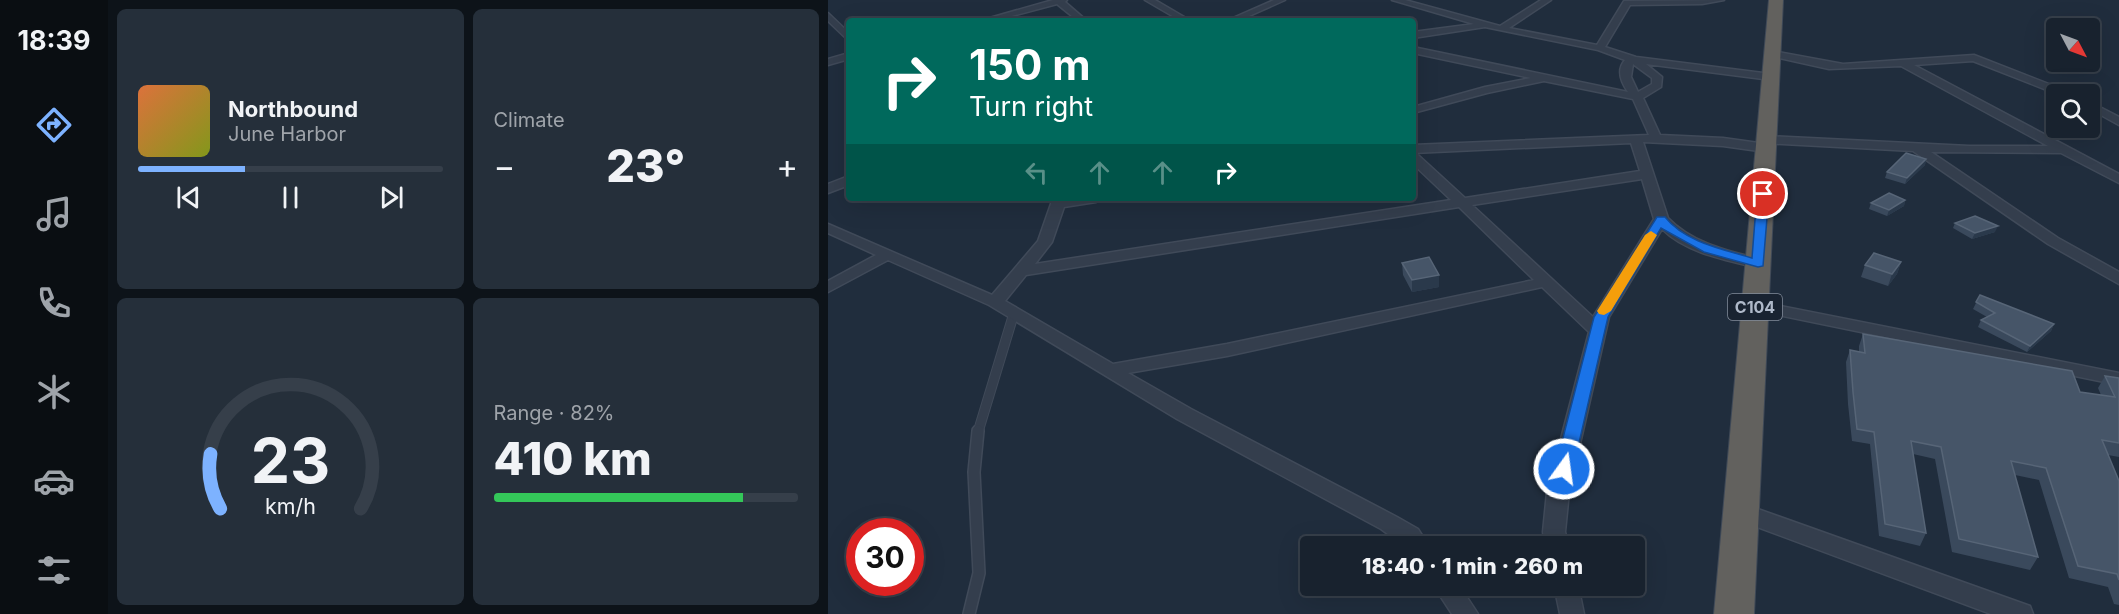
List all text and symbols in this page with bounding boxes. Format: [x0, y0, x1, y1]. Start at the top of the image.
north arrow [2046, 18, 2100, 72]
map controls [2046, 18, 2100, 138]
text: 18:39 [17, 24, 91, 57]
text: 150 m [969, 39, 1091, 90]
icon: right [870, 42, 948, 120]
button: search [2046, 84, 2100, 138]
text: Turn right [969, 90, 1093, 123]
text: Northbound [228, 96, 358, 122]
icon: directions [33, 104, 75, 146]
text: Climate [494, 108, 565, 132]
text: June Harbor [228, 122, 346, 146]
text: 23° [606, 138, 685, 193]
text: − [494, 146, 515, 186]
text: + [776, 146, 798, 186]
icon: left [1020, 156, 1053, 189]
icon: ahead [1083, 156, 1116, 189]
icon: ahead [1146, 156, 1179, 189]
icon: right [1209, 156, 1242, 189]
pin [1737, 168, 1788, 219]
icon: arrive [1746, 177, 1779, 210]
icon: previous [172, 181, 205, 214]
icon: pause [274, 181, 307, 214]
icon: next [375, 181, 408, 214]
icon: music [33, 193, 75, 235]
icon: phone [33, 282, 75, 324]
road number: C104 [1728, 294, 1782, 320]
icon: climate [33, 371, 75, 413]
text: Range · 82% [494, 401, 614, 425]
text: 23 [250, 423, 330, 498]
text: 410 km [494, 431, 652, 486]
position arrow [1532, 437, 1596, 501]
icon: car [33, 460, 75, 502]
text: km/h [265, 493, 316, 519]
speed limit sign: 30 [846, 518, 924, 596]
icon: filters [33, 549, 75, 591]
text: 18:40 · 1 min · 260 m [1362, 553, 1583, 579]

